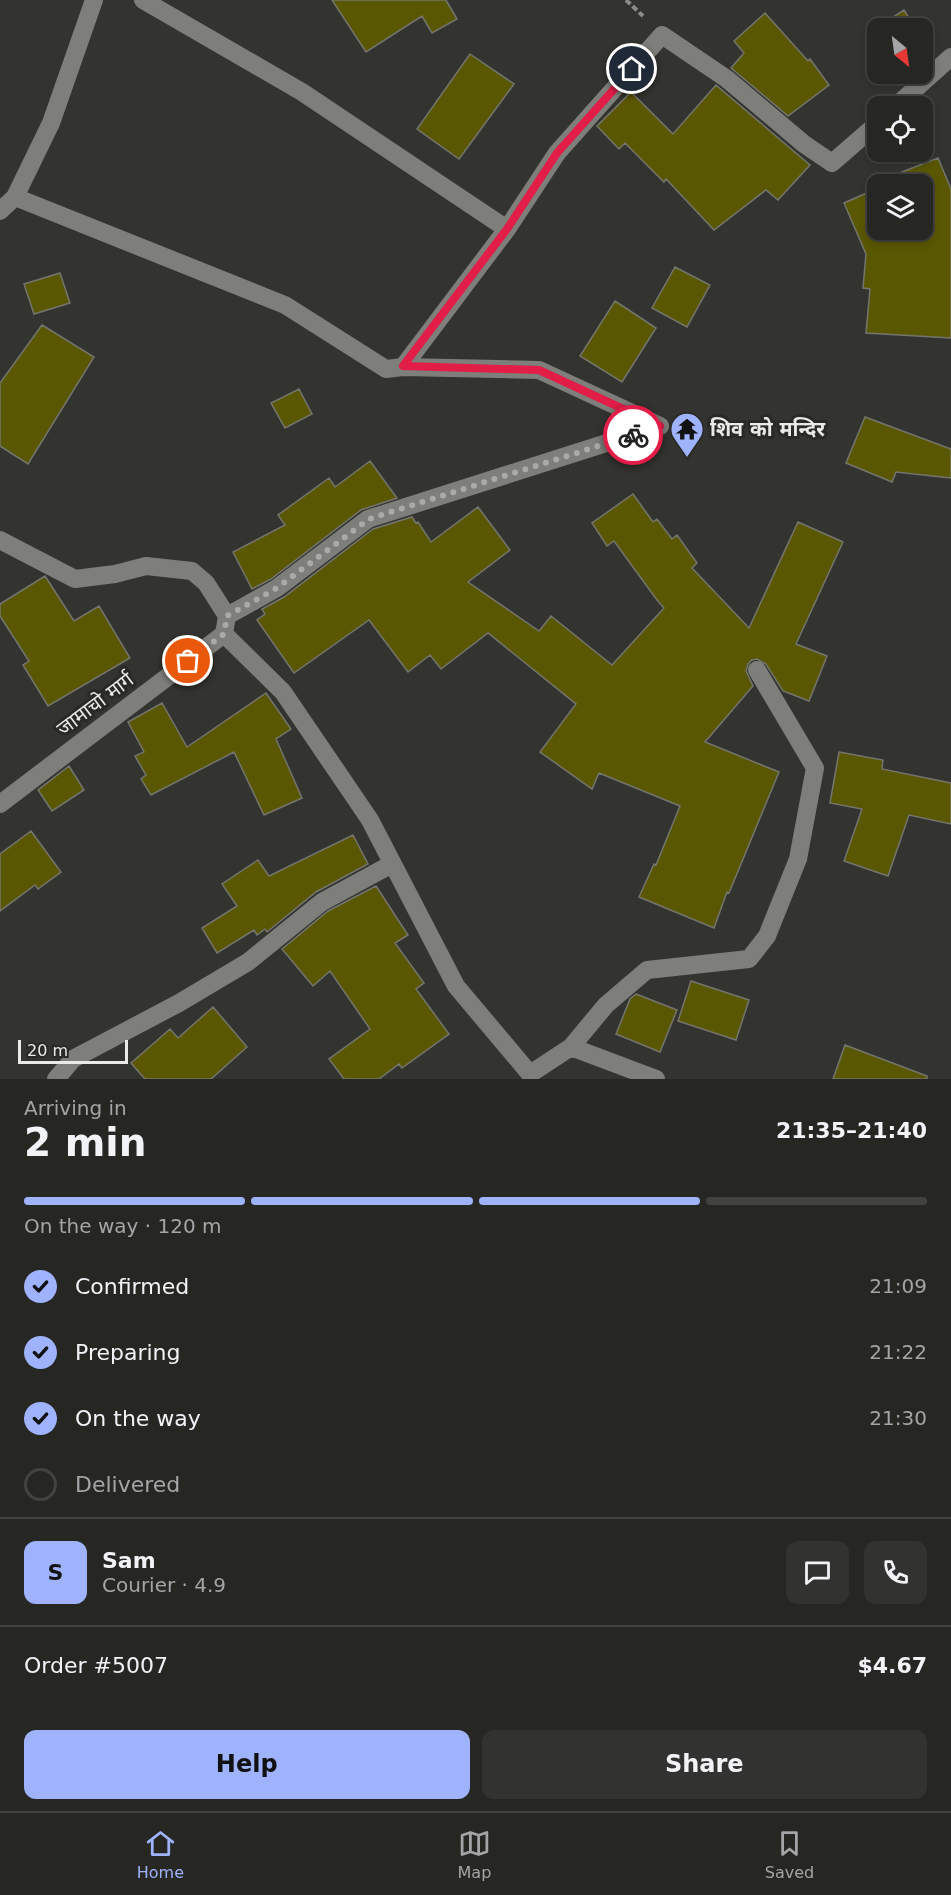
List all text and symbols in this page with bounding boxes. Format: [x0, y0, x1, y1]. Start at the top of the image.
north arrow [867, 18, 933, 84]
map controls [867, 18, 933, 240]
pin [606, 43, 657, 94]
icon: home [615, 52, 648, 85]
button: locate [867, 96, 933, 162]
button: layers [867, 174, 933, 240]
courier [603, 405, 663, 465]
temple icon: शिव को मन्दिर [669, 411, 705, 458]
place label: शिव को मन्दिर [710, 417, 826, 441]
icon: bike [617, 419, 650, 452]
pin [162, 635, 213, 686]
icon: bag [171, 644, 204, 677]
street label: जामाचो मार्ग [52, 667, 139, 741]
scale bar [18, 1037, 128, 1064]
text: 20 m [27, 1041, 68, 1060]
text: Arriving in [24, 1096, 127, 1120]
text: 21:35–21:40 [776, 1118, 927, 1143]
text: 2 min [24, 1120, 146, 1165]
text: On the way · 120 m [24, 1214, 222, 1238]
icon: check [24, 1270, 57, 1303]
text: Confirmed [75, 1274, 189, 1299]
text: 21:09 [869, 1274, 927, 1298]
icon: check [24, 1336, 57, 1369]
text: Preparing [75, 1340, 181, 1365]
text: 21:22 [869, 1340, 927, 1364]
icon: check [24, 1402, 57, 1435]
text: On the way [75, 1406, 201, 1431]
text: 21:30 [869, 1406, 927, 1430]
text: Delivered [75, 1472, 180, 1497]
button: chat [786, 1541, 849, 1604]
button: phone [864, 1541, 927, 1604]
text: Sam [102, 1548, 156, 1573]
text: S [48, 1560, 63, 1585]
text: Courier · 4.9 [102, 1573, 226, 1597]
text: Order #5007 [24, 1653, 168, 1678]
text: $4.67 [857, 1653, 927, 1678]
button: Help [24, 1730, 470, 1799]
button: Share [482, 1730, 927, 1799]
tab: Home [137, 1827, 184, 1882]
tab: Map [458, 1827, 491, 1882]
tab: Saved [765, 1827, 814, 1882]

